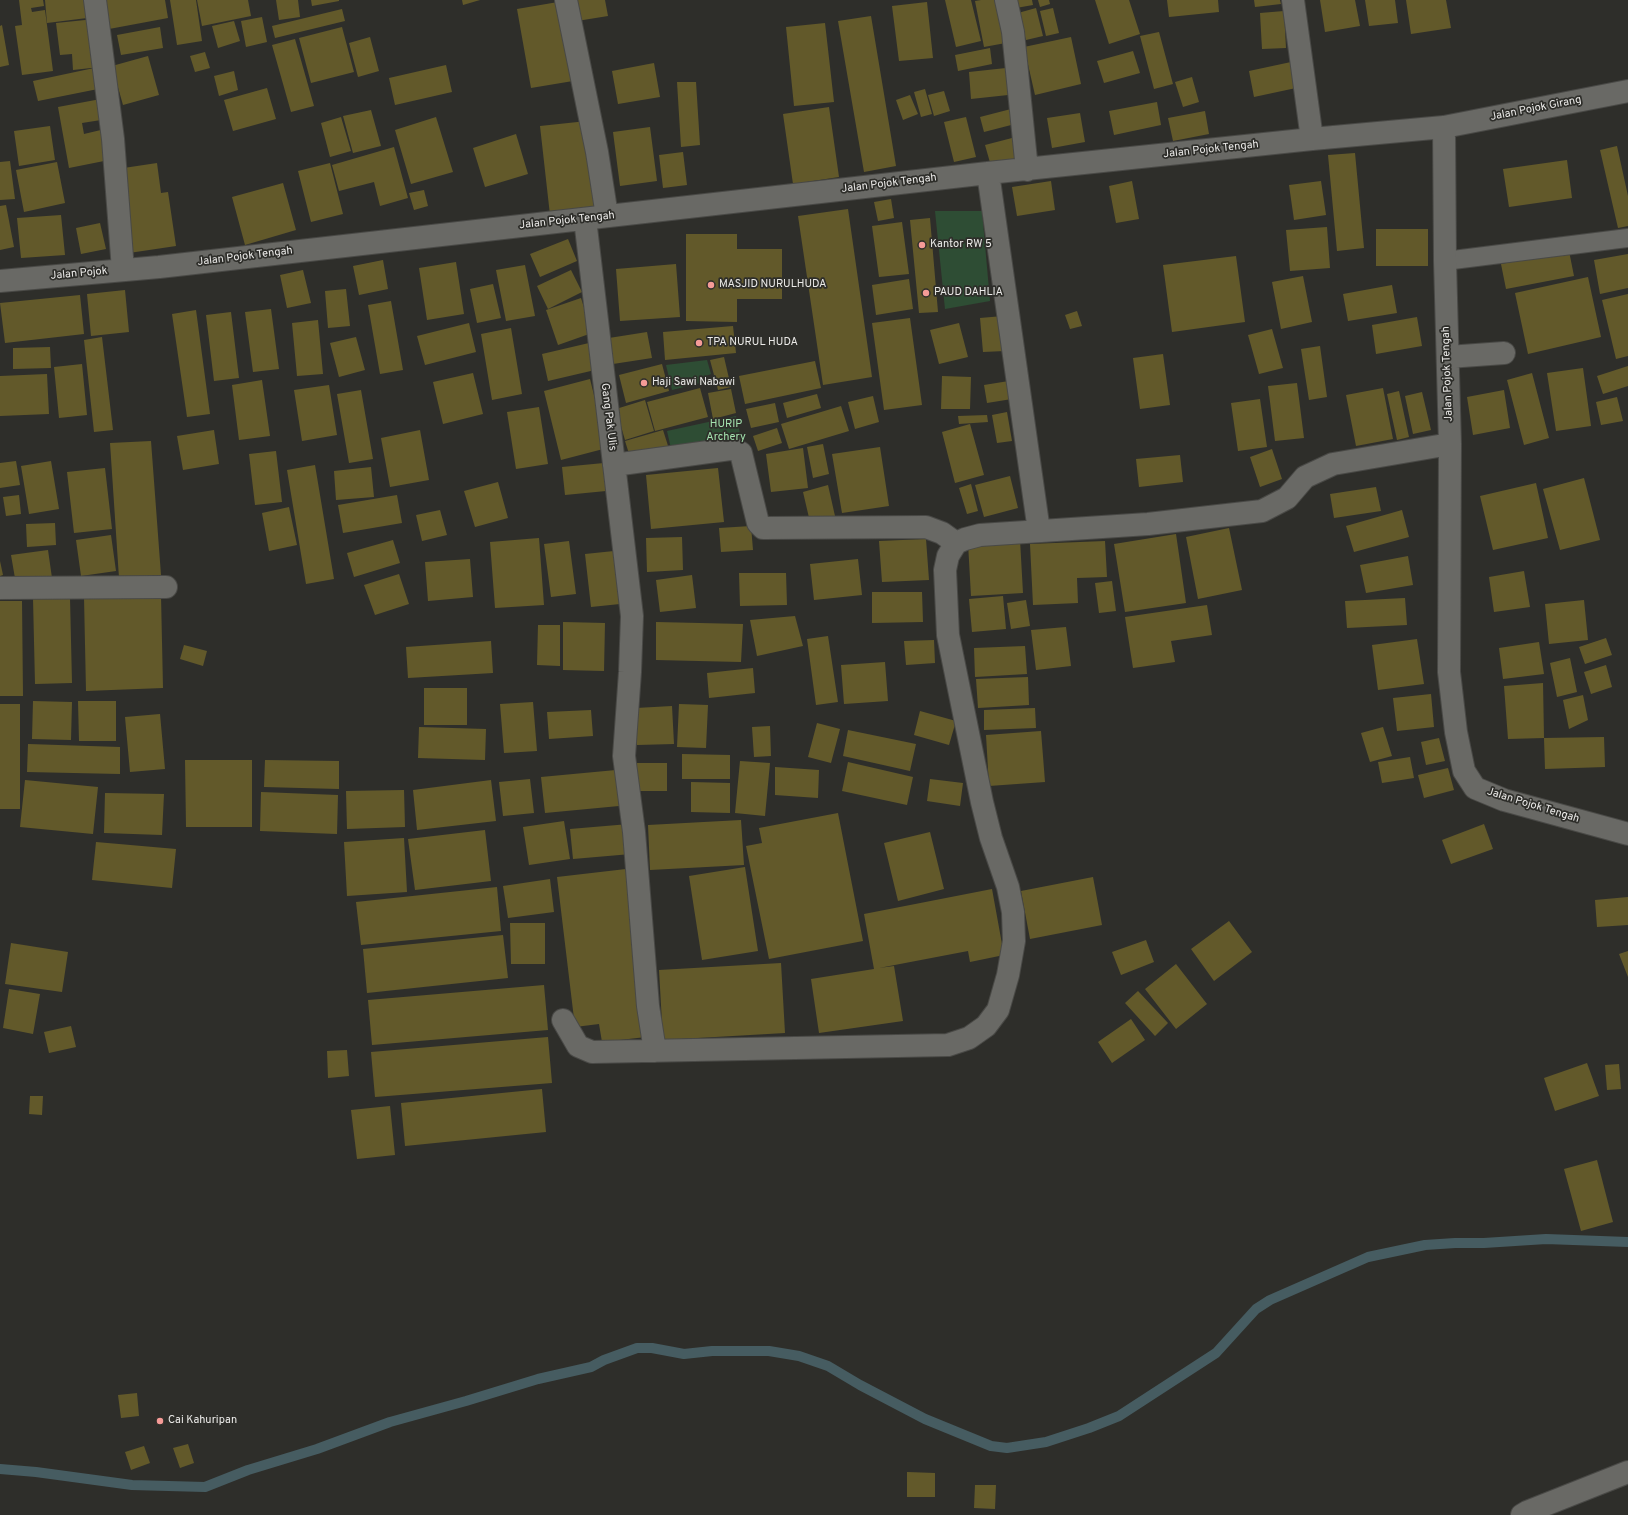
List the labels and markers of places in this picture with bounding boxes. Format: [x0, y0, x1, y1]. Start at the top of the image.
place label: Kantor RW 5 [930, 238, 992, 252]
marker: Kantor RW 5 [917, 240, 927, 250]
place label: MASJID NURULHUDA [719, 278, 827, 292]
marker: MASJID NURULHUDA [706, 280, 716, 290]
place label: PAUD DAHLIA [934, 286, 1003, 300]
marker: PAUD DAHLIA [921, 288, 931, 298]
place label: TPA NURUL HUDA [707, 336, 798, 350]
marker: TPA NURUL HUDA [694, 338, 704, 348]
place label: Haji Sawi Nabawi [652, 376, 735, 390]
marker: Haji Sawi Nabawi [639, 378, 649, 388]
place label: Cai Kahuripan [168, 1414, 237, 1428]
marker: Cai Kahuripan [155, 1416, 165, 1426]

